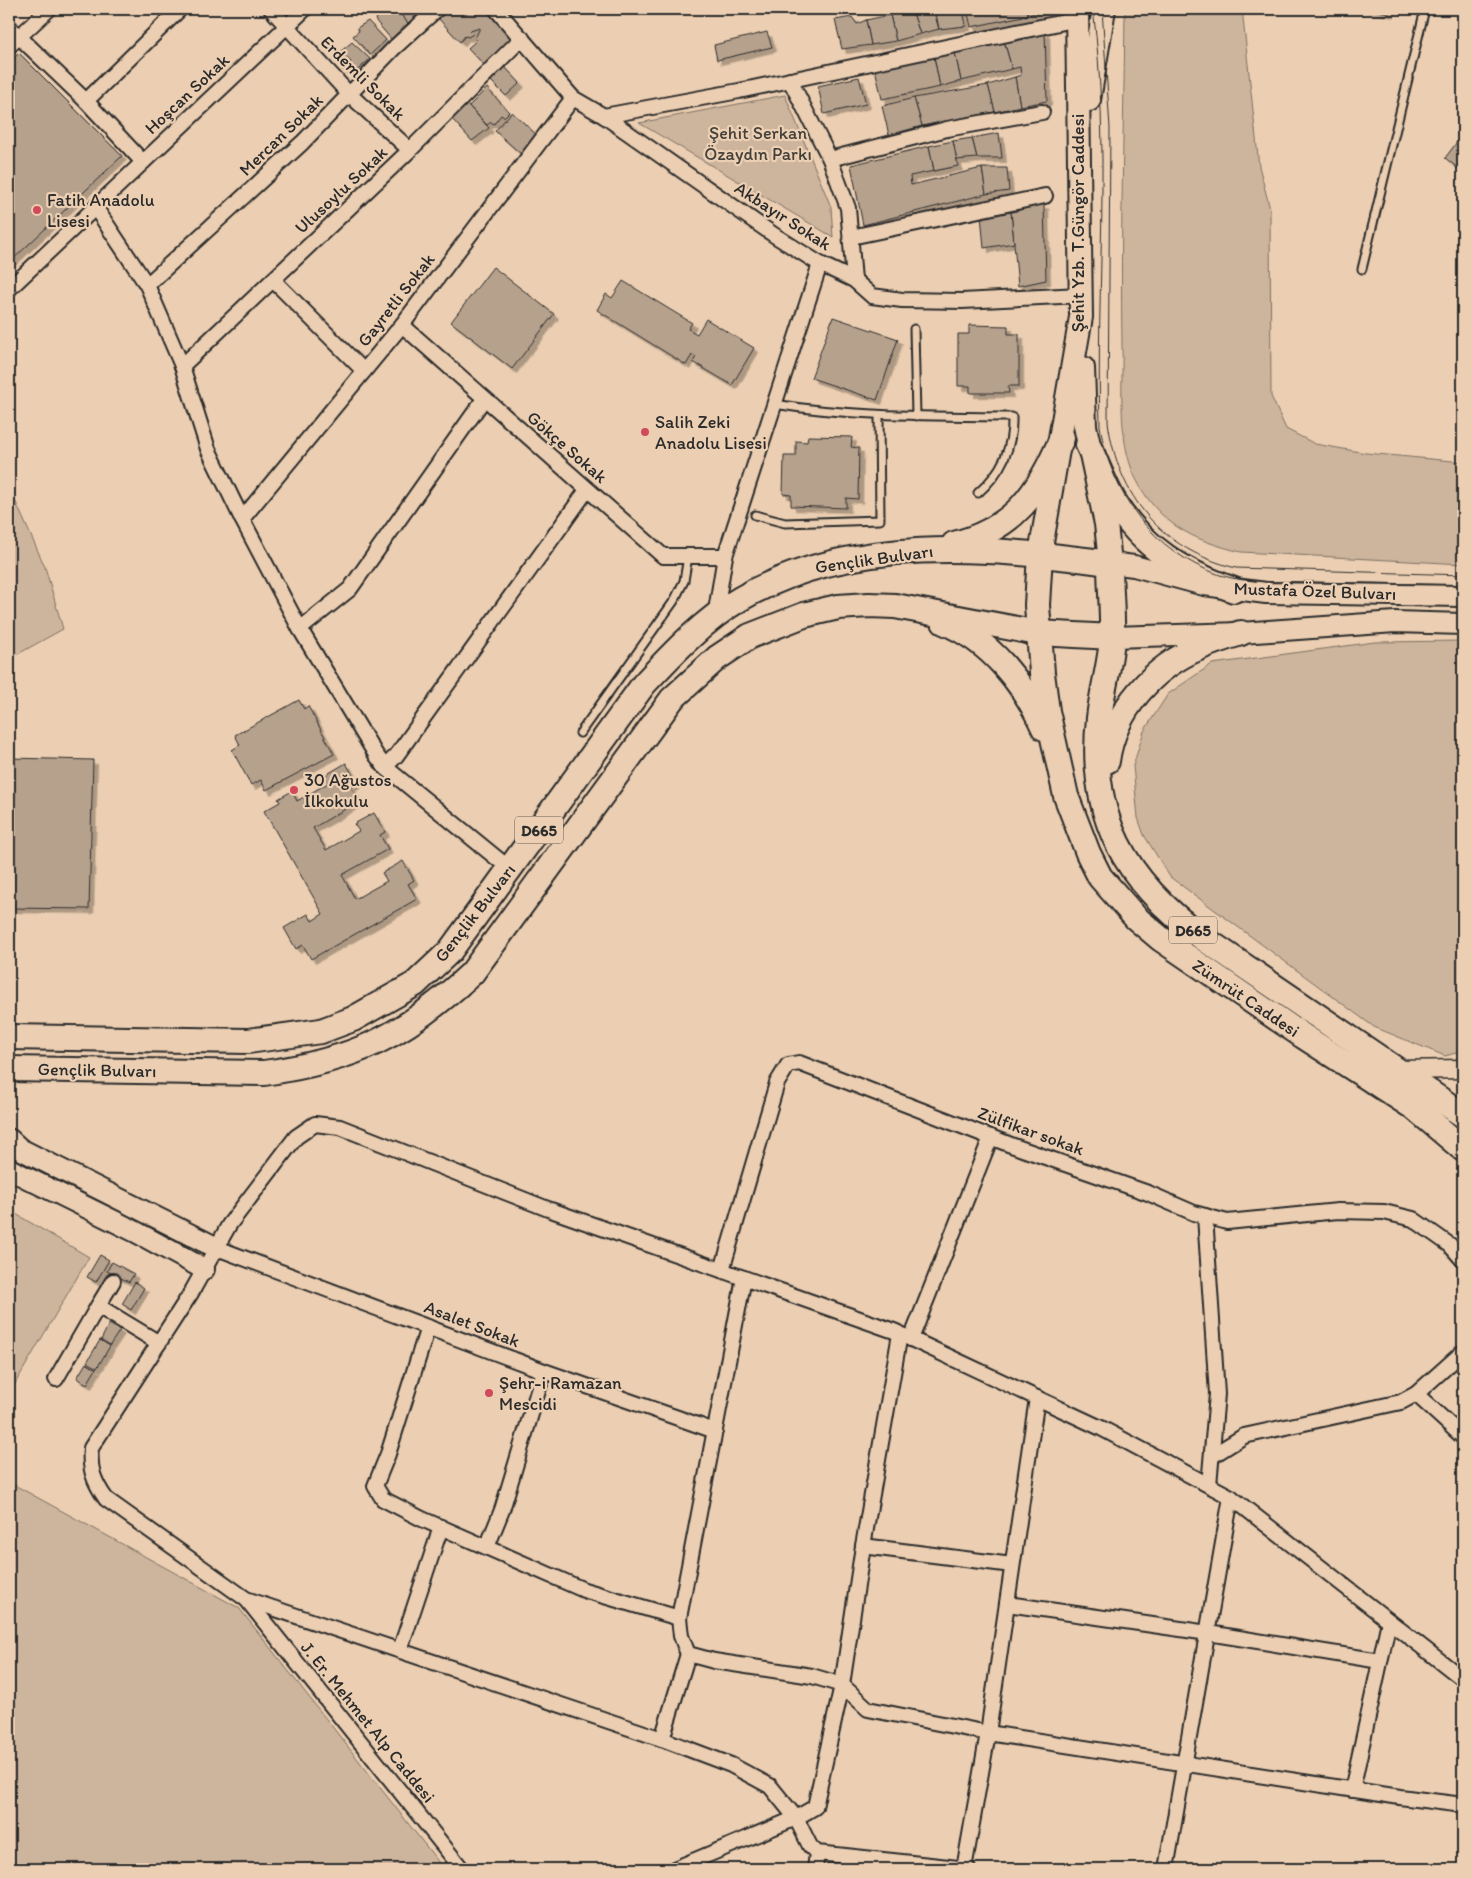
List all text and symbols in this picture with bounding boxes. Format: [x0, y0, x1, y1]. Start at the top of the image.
street label: Erdemli Sokak [316, 31, 411, 126]
street label: Hoşcan Sokak [140, 49, 234, 139]
street label: Mercan Sokak [234, 89, 328, 181]
street label: Şehit Yzb. T.Güngör Caddesi [1067, 114, 1089, 332]
park label: Şehit Serkan Özaydın Parkı [704, 122, 812, 165]
street label: Ulusoylu Sokak [290, 141, 392, 238]
street label: Akbayır Sokak [731, 177, 836, 256]
place label: Fatih Anadolu Lisesi [47, 189, 155, 232]
marker: Fatih Anadolu Lisesi [31, 204, 43, 216]
street label: Gayretli Sokak [353, 248, 440, 351]
street label: Gökçe Sokak [522, 406, 612, 488]
place label: Salih Zeki Anadolu Lisesi [655, 411, 767, 454]
marker: Salih Zeki Anadolu Lisesi [639, 426, 651, 438]
street label: Gençlik Bulvarı [814, 540, 934, 578]
street label: Mustafa Özel Bulvarı [1233, 577, 1397, 605]
place label: 30 Ağustos İlkokulu [304, 769, 392, 812]
marker: 30 Ağustos İlkokulu [288, 784, 300, 796]
road number: D665 [515, 816, 563, 844]
street label: Gençlik Bulvarı [430, 859, 520, 967]
road number: D665 [1169, 916, 1217, 944]
street label: Zümrüt Caddesi [1188, 954, 1304, 1042]
street label: Gençlik Bulvarı [37, 1058, 157, 1082]
street label: Zülfikar sokak [975, 1102, 1088, 1161]
street label: Asalet Sokak [421, 1296, 523, 1352]
place label: Şehr-i Ramazan Mescidi [499, 1372, 622, 1415]
marker: Şehr-i Ramazan Mescidi [483, 1387, 495, 1399]
street label: J. Er. Mehmet Alp Caddesi [296, 1637, 440, 1807]

